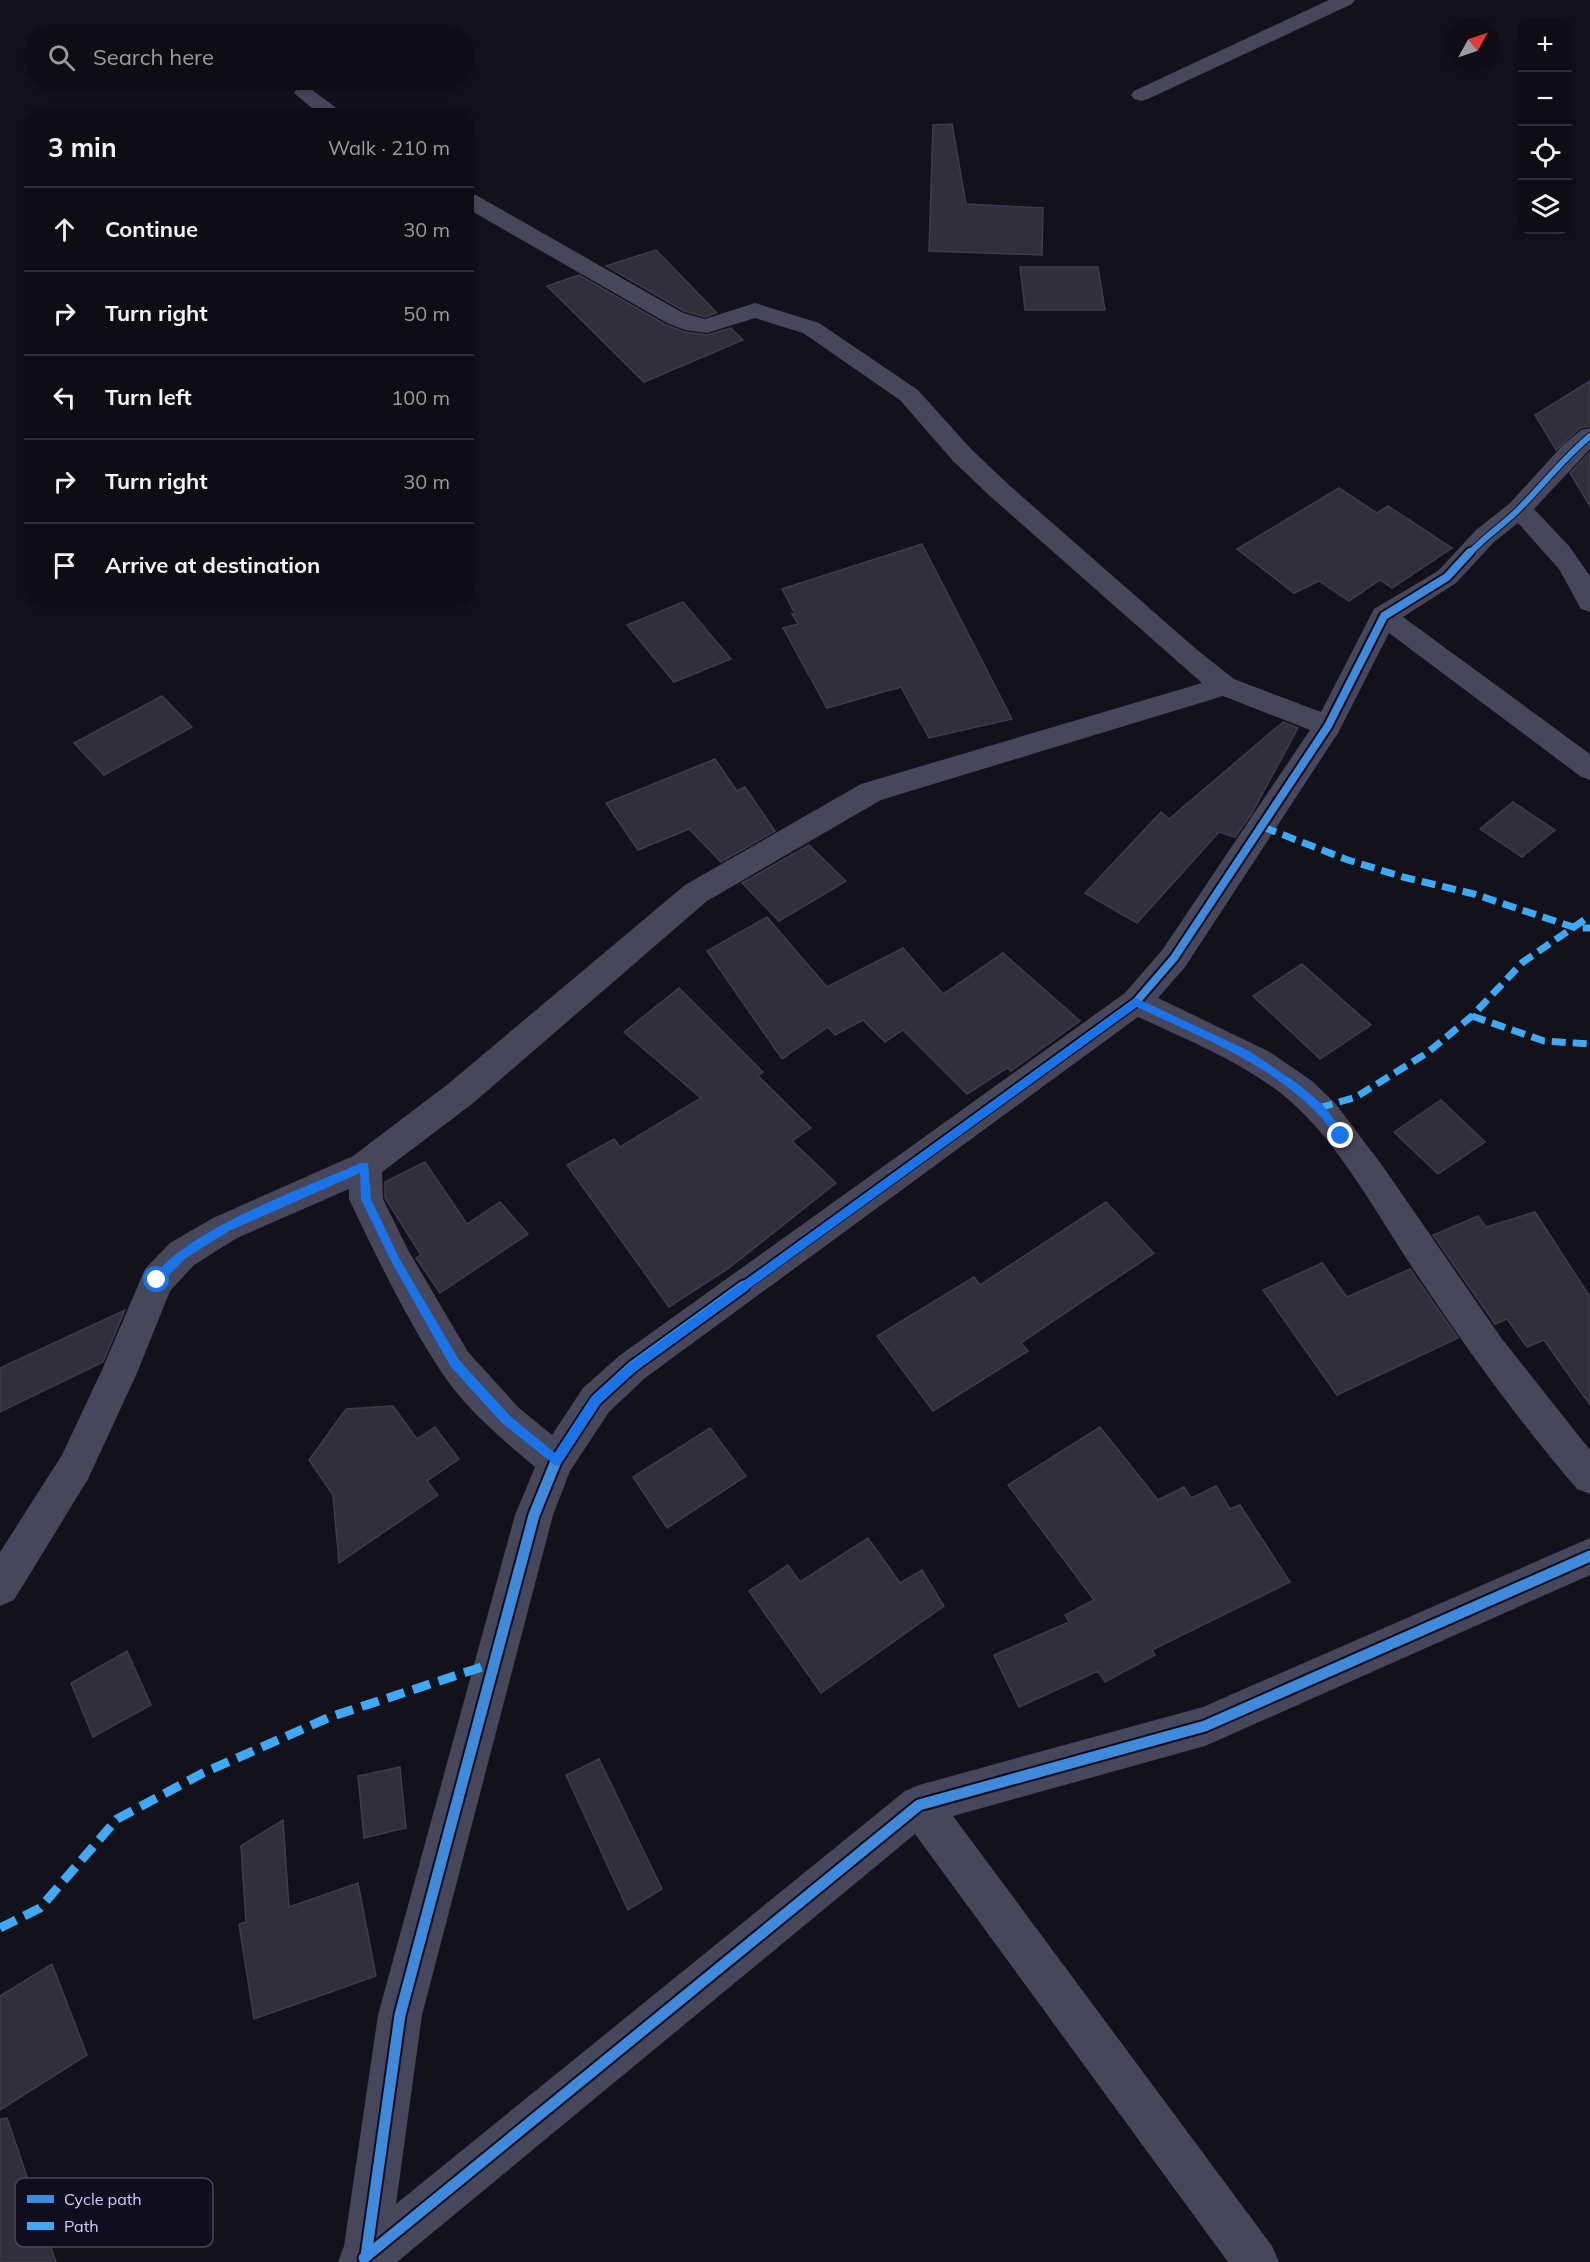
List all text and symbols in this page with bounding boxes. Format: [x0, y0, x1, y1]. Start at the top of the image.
north arrow [1446, 18, 1500, 72]
map controls [1518, 18, 1572, 234]
button: + [1518, 18, 1572, 72]
search box [24, 24, 474, 90]
icon: search [45, 41, 78, 74]
text: Search here [93, 43, 214, 71]
button: − [1518, 72, 1572, 126]
button: locate [1518, 126, 1572, 180]
text: 3 min [48, 131, 117, 164]
text: Walk · 210 m [328, 135, 450, 160]
button: layers [1518, 180, 1572, 234]
icon: ahead [48, 213, 81, 246]
text: Continue [105, 215, 198, 243]
text: 30 m [403, 217, 450, 242]
icon: right [48, 297, 81, 330]
text: Turn right [105, 299, 208, 327]
text: 50 m [403, 301, 450, 326]
icon: left [48, 381, 81, 414]
text: Turn left [105, 383, 192, 411]
text: 100 m [391, 385, 450, 410]
icon: right [48, 465, 81, 498]
text: Turn right [105, 467, 208, 495]
text: 30 m [403, 469, 450, 494]
icon: arrive [48, 549, 81, 582]
text: Arrive at destination [105, 551, 320, 579]
route end [1327, 1122, 1353, 1148]
route start [143, 1266, 169, 1292]
legend [15, 2178, 213, 2247]
text: Cycle path [64, 2189, 142, 2209]
text: Path [64, 2216, 99, 2236]

